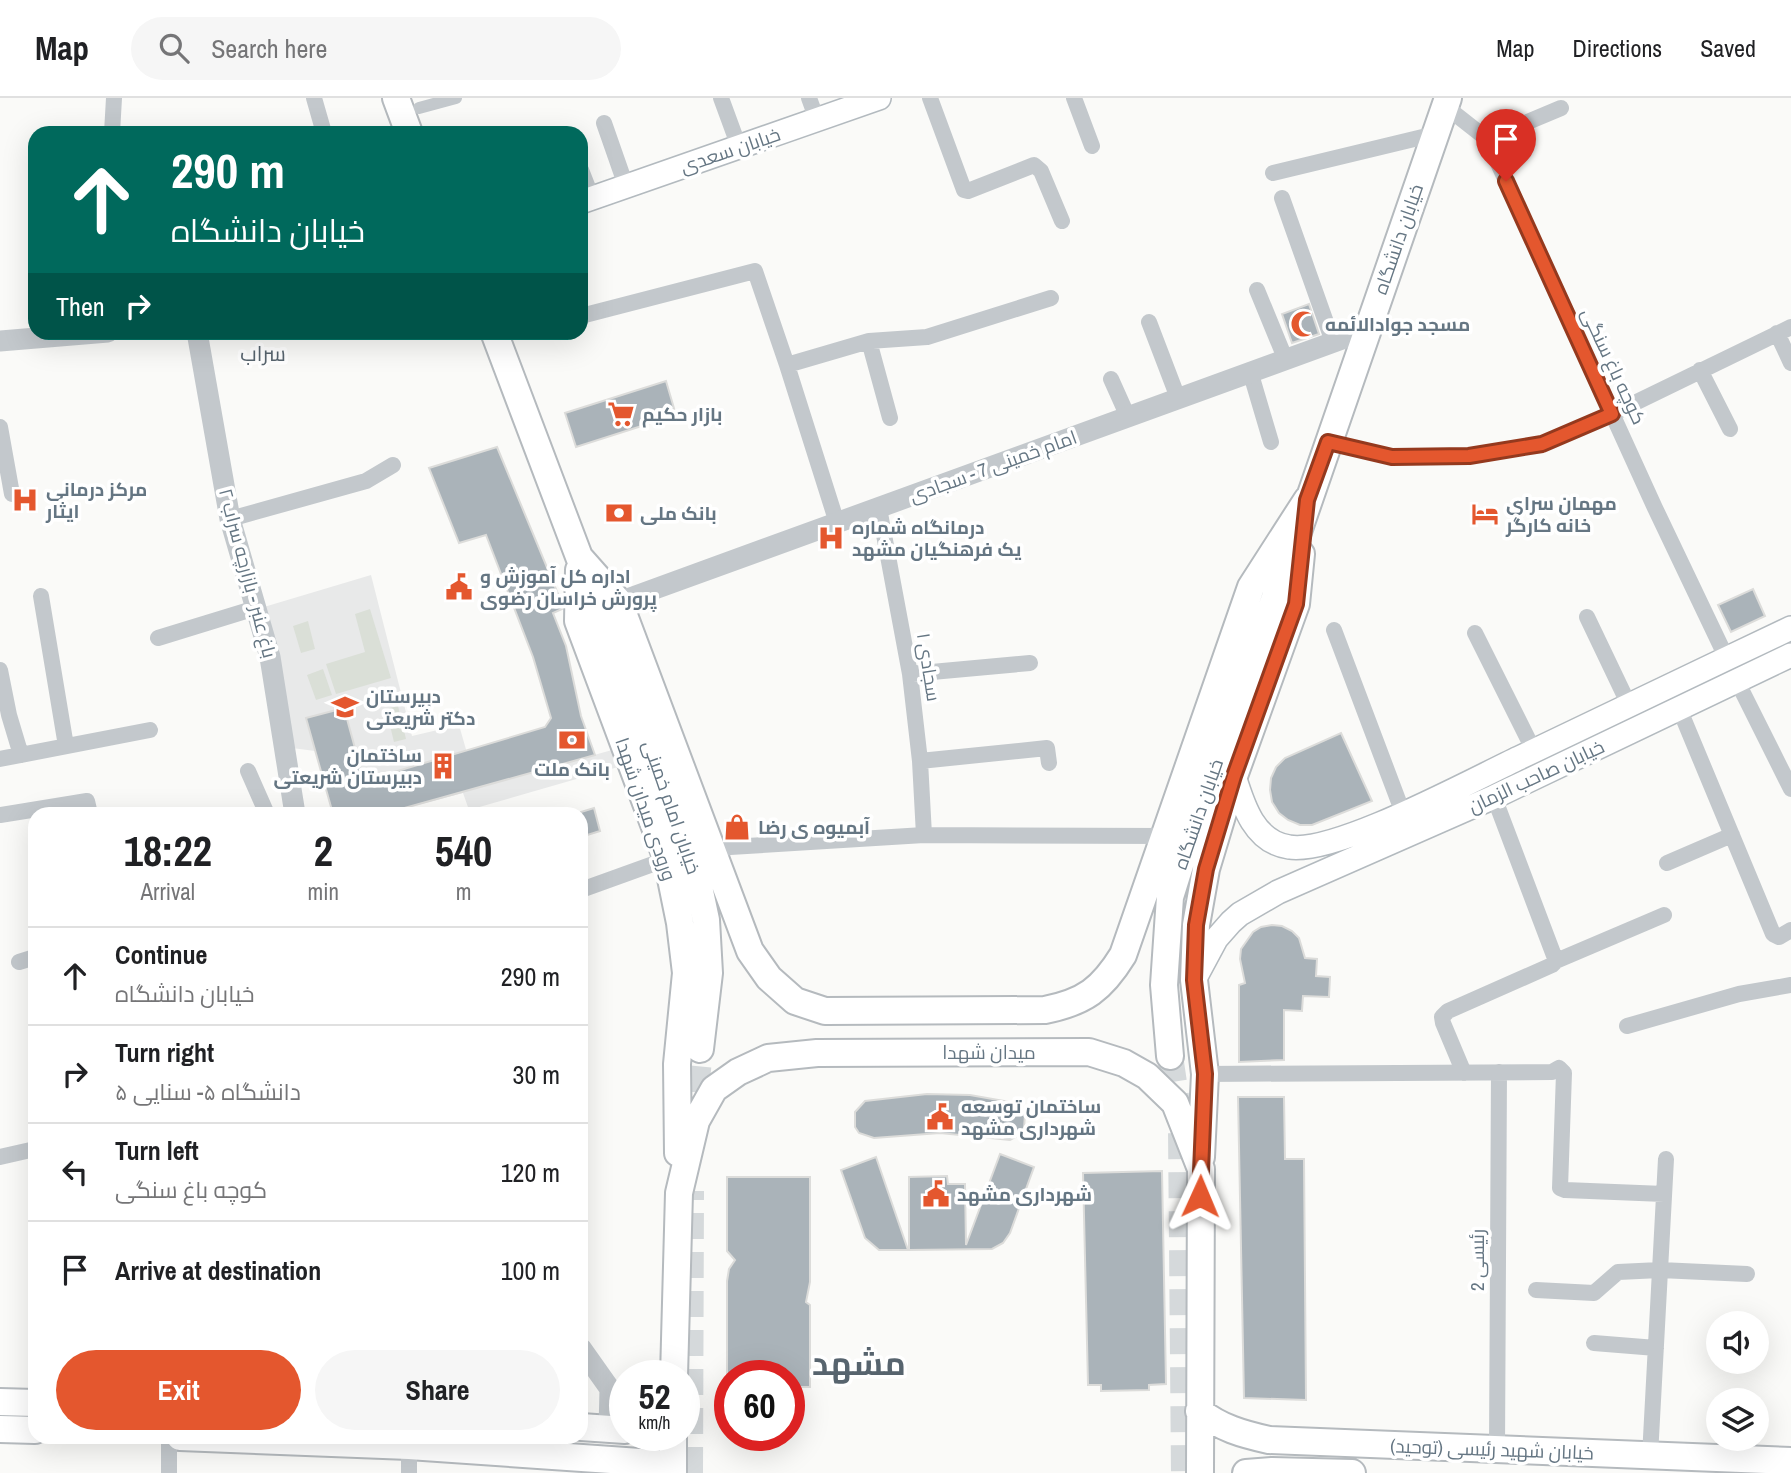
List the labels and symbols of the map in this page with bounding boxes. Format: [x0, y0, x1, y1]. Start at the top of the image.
pin [1476, 109, 1536, 181]
street label: خیابان سعدی [676, 121, 784, 179]
street label: خیابان دانشگاه [1367, 180, 1429, 298]
street label: کوچه باغ سنگی [1575, 304, 1652, 429]
mosque icon: مسجد جوادالائمه [1289, 309, 1319, 339]
place label: مسجد جوادالائمه [1325, 311, 1470, 337]
district label: سراب [240, 339, 286, 368]
supermarket icon: بازار حکیم [606, 399, 636, 429]
place label: بازار حکیم [642, 401, 722, 428]
street label: امام خمینی 7 - سجادی [906, 424, 1081, 509]
place label: مرکز درمانی ایثار [45, 476, 147, 524]
hospital icon: مرکز درمانی ایثار [10, 485, 40, 515]
street label: باغ عنبر - بازارچه سراب ۲ [212, 485, 283, 661]
place label: مهمان سرای خانه کارگر [1505, 490, 1617, 538]
bank icon: بانک ملی [604, 498, 634, 528]
hotel icon: مهمان سرای خانه کارگر [1470, 499, 1500, 529]
place label: بانک ملی [640, 500, 717, 526]
place label: درمانگاه شماره یک فرهنگیان مشهد [852, 514, 1022, 562]
hospital icon: درمانگاه شماره یک فرهنگیان مشهد [816, 523, 846, 553]
place label: اداره کل آموزش و پرورش خراسان رضوی [480, 563, 657, 612]
public building icon: اداره کل آموزش و پرورش خراسان رضوی [444, 572, 474, 602]
street label: سجادی ۱ [911, 631, 947, 703]
place label: دبیرستان دکتر شریعتی [366, 683, 475, 731]
school or university icon: دبیرستان دکتر شریعتی [330, 692, 360, 722]
bank icon: بانک ملت [557, 725, 587, 755]
street label: خیابان صاحب الزمان [1464, 733, 1608, 819]
street label: ورودی میدان شهدا [609, 734, 683, 884]
street label: خیابان امام خمینی [636, 737, 707, 878]
place label: ساختمان دبیرستان شریعتی [273, 742, 422, 790]
building icon: ساختمان دبیرستان شریعتی [428, 751, 458, 781]
street label: خیابان دانشگاه [1167, 755, 1229, 873]
place label: بانک ملت [534, 756, 610, 782]
shop icon: آبمیوه ی رضا [722, 812, 752, 842]
place label: آبمیوه ی رضا [758, 814, 870, 840]
street label: میدان شهدا [942, 1039, 1036, 1065]
place label: ساختمان توسعه شهرداری مشهد [961, 1093, 1101, 1141]
public building icon: ساختمان توسعه شهرداری مشهد [925, 1102, 955, 1132]
position arrow [1163, 1159, 1237, 1233]
public building icon: شهرداری مشهد [921, 1179, 951, 1209]
place label: شهرداری مشهد [957, 1181, 1092, 1207]
street label: رئیسی 2 [1464, 1229, 1490, 1291]
district label: مشهد [812, 1341, 906, 1385]
speed limit sign: 60 [714, 1360, 805, 1451]
street label: خیابان شهید رئیسی (توحید) [1390, 1432, 1594, 1466]

